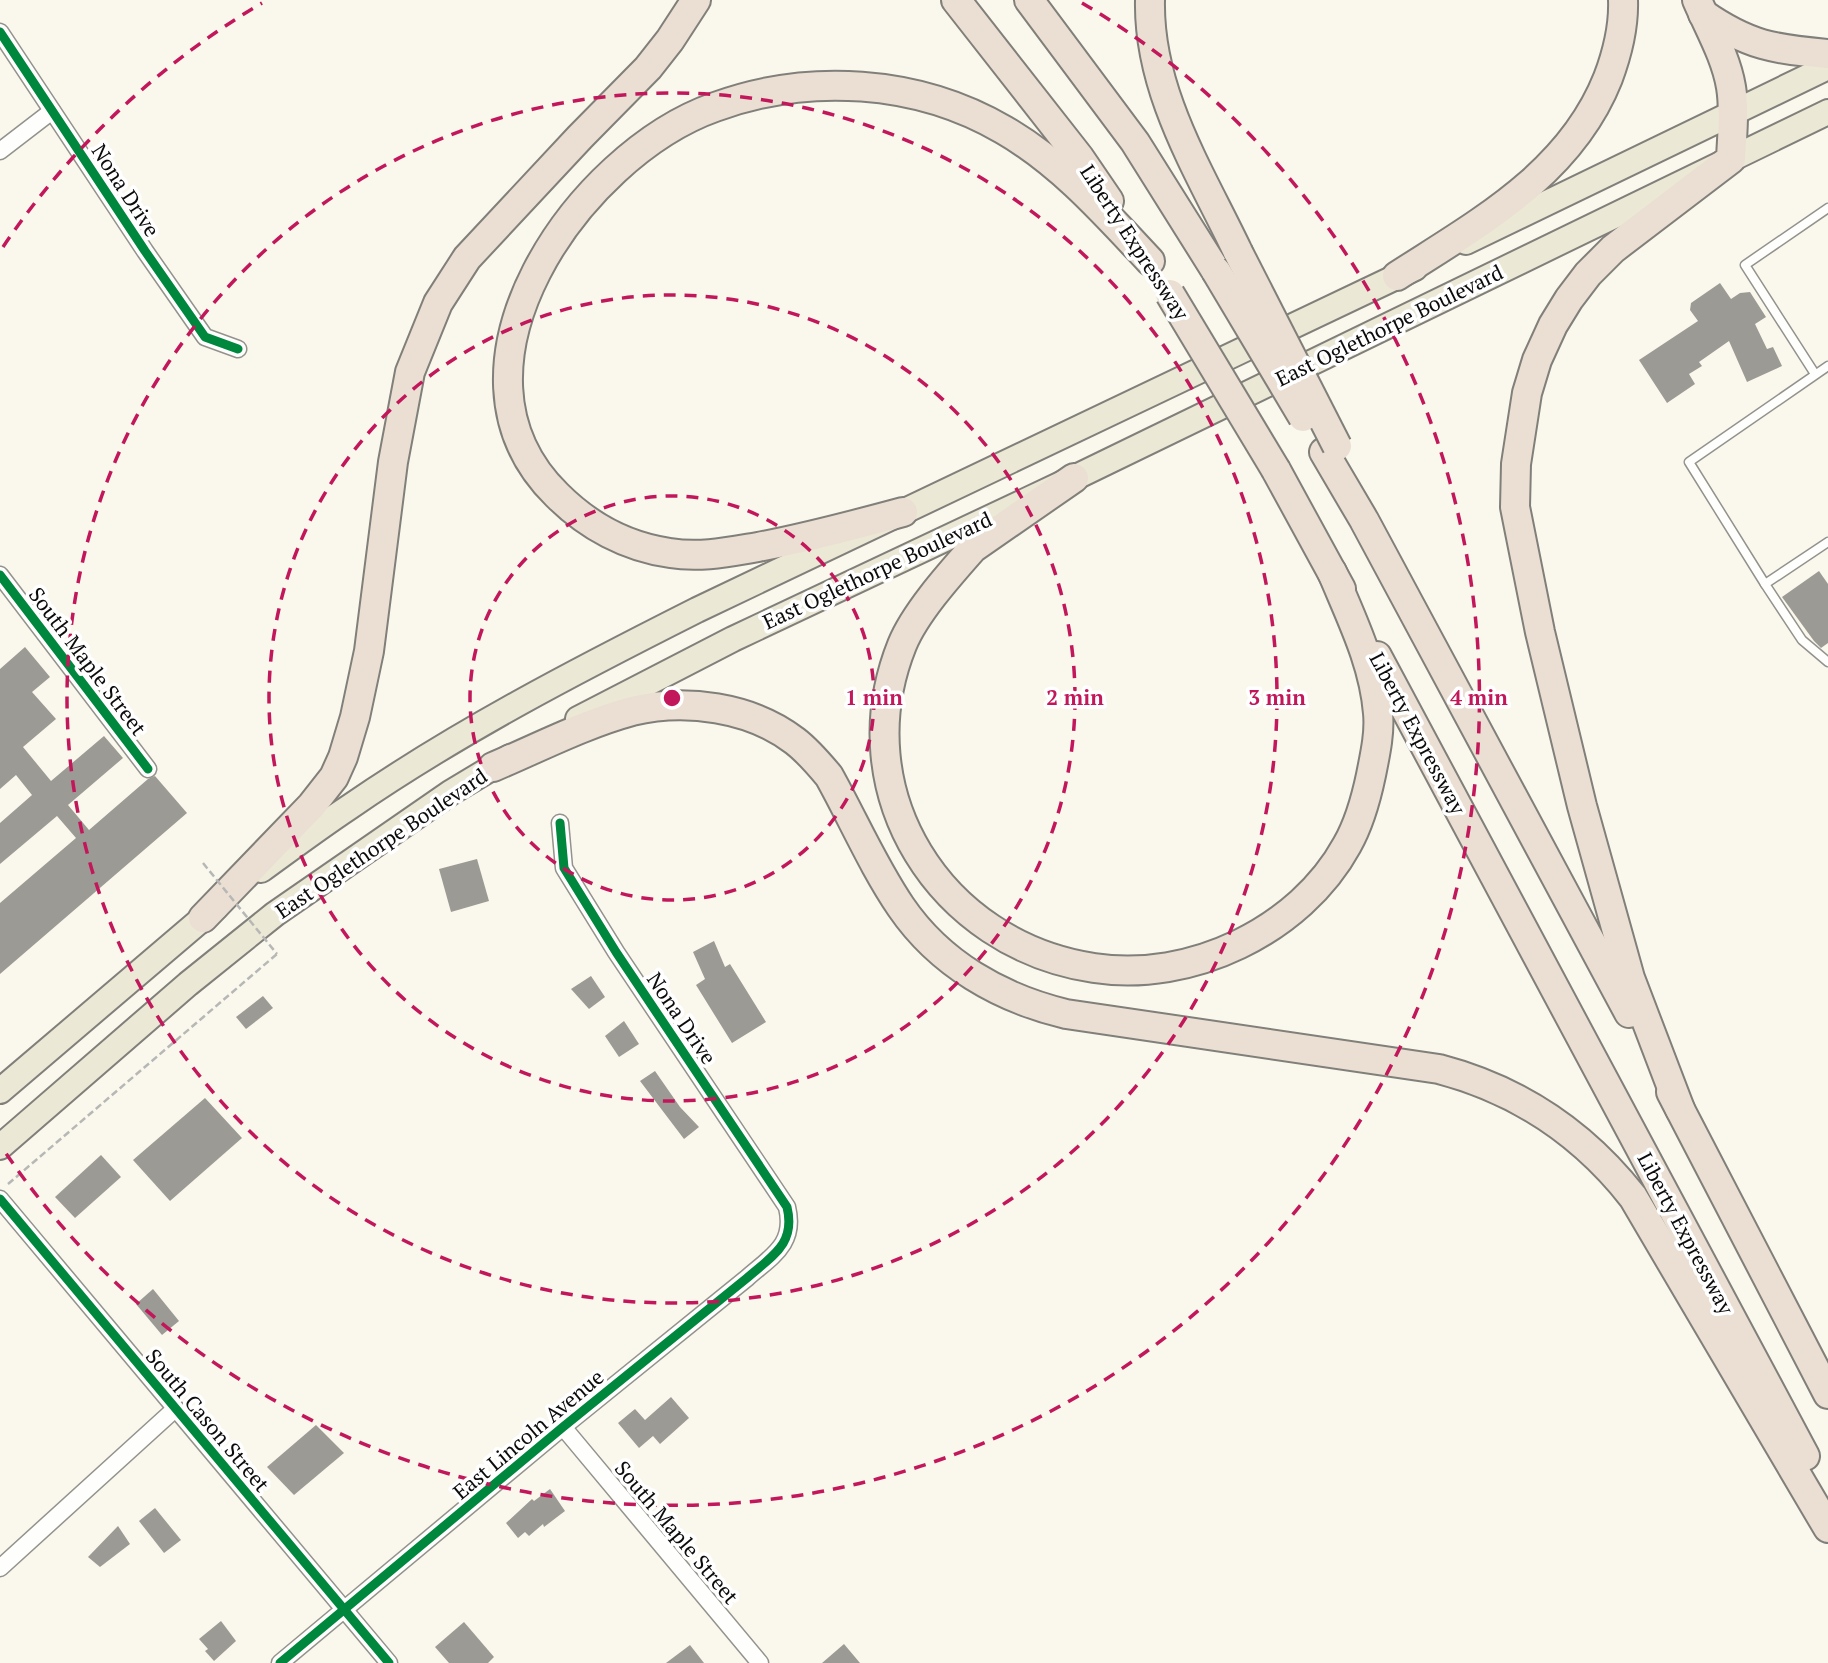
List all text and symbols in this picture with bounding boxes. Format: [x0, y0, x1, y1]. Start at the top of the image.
street label: Nona Drive [86, 138, 166, 242]
street label: Liberty Expressway [1074, 159, 1196, 325]
street label: East Oglethorpe Boulevard [1271, 258, 1508, 392]
street label: East Oglethorpe Boulevard [758, 504, 996, 635]
street label: South Maple Street [23, 581, 153, 741]
street label: Liberty Expressway [1363, 647, 1473, 819]
text: 1 min [845, 683, 903, 711]
text: 2 min [1046, 683, 1104, 711]
text: 3 min [1248, 683, 1306, 711]
text: 4 min [1450, 683, 1508, 711]
centre of rings [660, 686, 684, 710]
street label: East Oglethorpe Boulevard [270, 761, 493, 924]
street label: Nona Drive [641, 967, 723, 1069]
street label: Liberty Expressway [1631, 1147, 1741, 1319]
street label: South Cason Street [140, 1343, 276, 1498]
street label: East Lincoln Avenue [447, 1363, 609, 1505]
street label: South Maple Street [609, 1454, 745, 1610]

